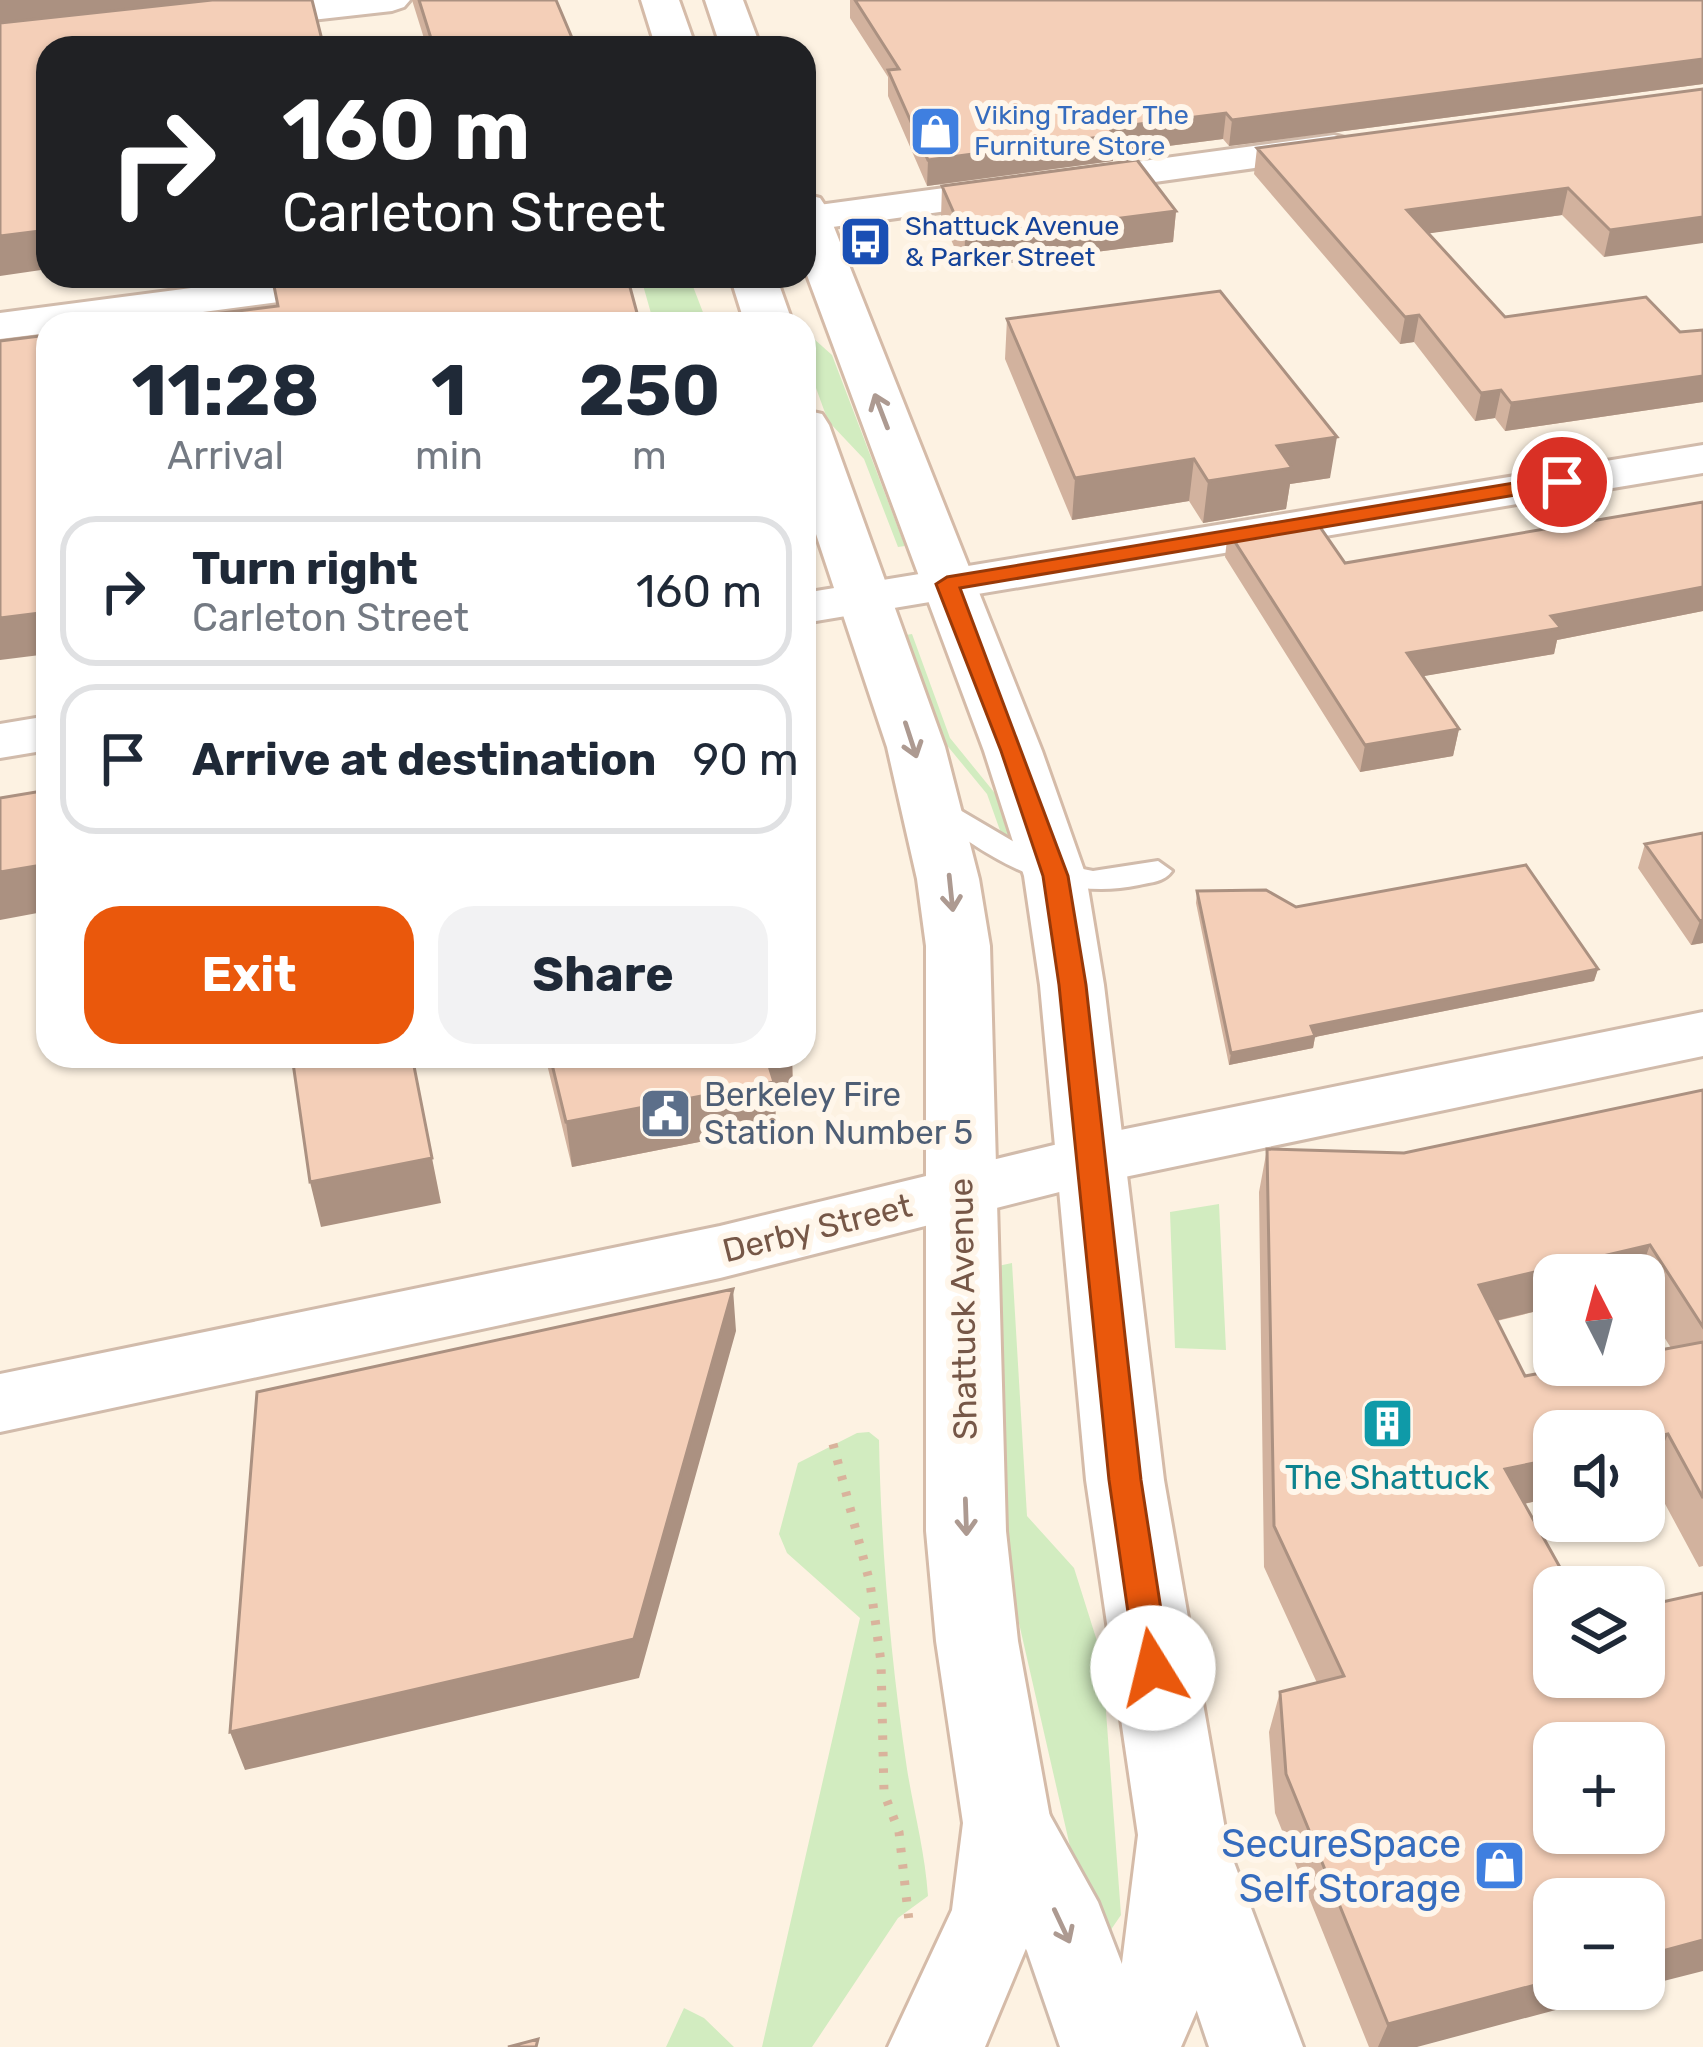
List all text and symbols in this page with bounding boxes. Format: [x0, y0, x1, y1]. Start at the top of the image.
text: 160 m [282, 80, 530, 180]
icon: right [84, 84, 240, 240]
place label: Viking Trader The Furniture Store [974, 99, 1189, 162]
shop icon: Viking Trader The Furniture Store [907, 103, 963, 159]
text: Carleton Street [282, 181, 666, 245]
place label: Shattuck Avenue & Parker Street [905, 210, 1119, 273]
bus stop icon: Shattuck Avenue & Parker Street [838, 214, 894, 270]
text: 11:28 [131, 348, 320, 433]
text: 1 [431, 348, 467, 433]
text: 250 [578, 348, 721, 433]
one-way arrow [869, 393, 891, 430]
pin [1511, 431, 1613, 533]
text: Arrival [167, 433, 284, 479]
text: min [415, 433, 483, 479]
text: m [632, 433, 667, 479]
icon: arrive [1529, 449, 1595, 515]
text: Turn right [192, 542, 418, 595]
icon: right [90, 558, 156, 624]
text: 160 m [636, 565, 762, 618]
text: Carleton Street [192, 595, 469, 641]
one-way arrow [901, 720, 923, 758]
icon: arrive [90, 726, 156, 792]
text: Arrive at destination [192, 733, 657, 786]
text: 90 m [693, 733, 799, 786]
one-way arrow [941, 873, 963, 912]
button: Exit [84, 906, 414, 1044]
button: Share [438, 906, 768, 1044]
place label: Berkeley Fire Station Number 5 [704, 1075, 973, 1152]
public building icon: Berkeley Fire Station Number 5 [637, 1085, 693, 1141]
street label: Shattuck Avenue [941, 1178, 985, 1440]
street label: Derby Street [718, 1186, 916, 1270]
north arrow [1533, 1254, 1665, 1386]
map controls [1533, 1254, 1665, 2010]
building icon: The Shattuck [1359, 1395, 1415, 1451]
button: sound [1533, 1410, 1665, 1542]
place label: The Shattuck [1285, 1458, 1489, 1497]
one-way arrow [955, 1497, 978, 1536]
button: layers [1533, 1566, 1665, 1698]
position arrow [1090, 1605, 1216, 1731]
button: + [1533, 1722, 1665, 1854]
place label: SecureSpace Self Storage [1221, 1821, 1461, 1912]
shop icon: SecureSpace Self Storage [1472, 1838, 1528, 1894]
button: − [1533, 1878, 1665, 2010]
one-way arrow [1052, 1908, 1074, 1944]

